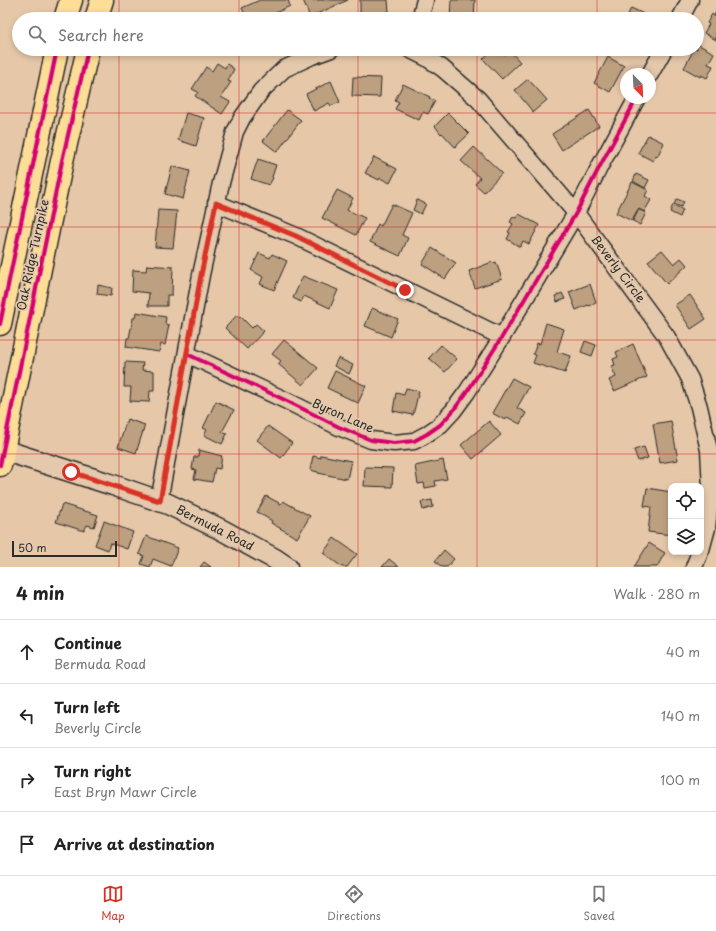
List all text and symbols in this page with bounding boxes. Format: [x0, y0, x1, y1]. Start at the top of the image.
search box [12, 12, 704, 56]
icon: search [26, 23, 48, 45]
text: Search here [58, 23, 144, 46]
north arrow [620, 68, 656, 104]
street label: Oak Ridge Turnpike [11, 198, 53, 312]
street label: Beverly Circle [587, 231, 650, 306]
route end [396, 281, 414, 299]
street label: Byron Lane [310, 393, 377, 437]
route start [62, 463, 80, 481]
map controls [668, 483, 704, 555]
button: locate [668, 483, 704, 519]
street label: Bermuda Road [173, 500, 257, 554]
button: layers [668, 519, 704, 555]
scale bar [12, 539, 117, 558]
text: 50 m [18, 539, 47, 556]
text: 4 min [16, 580, 64, 606]
text: Walk · 280 m [613, 584, 700, 603]
text: Continue [54, 631, 122, 654]
icon: ahead [16, 641, 38, 663]
text: 40 m [666, 642, 700, 661]
text: Bermuda Road [54, 654, 146, 673]
text: Turn left [54, 695, 120, 718]
icon: left [16, 705, 38, 727]
text: 140 m [661, 706, 700, 725]
text: Beverly Circle [54, 718, 142, 737]
text: Turn right [54, 759, 131, 782]
icon: right [16, 769, 38, 791]
text: 100 m [660, 770, 700, 789]
text: East Bryn Mawr Circle [54, 782, 197, 801]
text: Arrive at destination [54, 832, 215, 855]
icon: arrive [16, 833, 38, 855]
tab: Map [101, 883, 125, 924]
tab: Directions [327, 883, 381, 924]
tab: Saved [583, 883, 615, 924]

